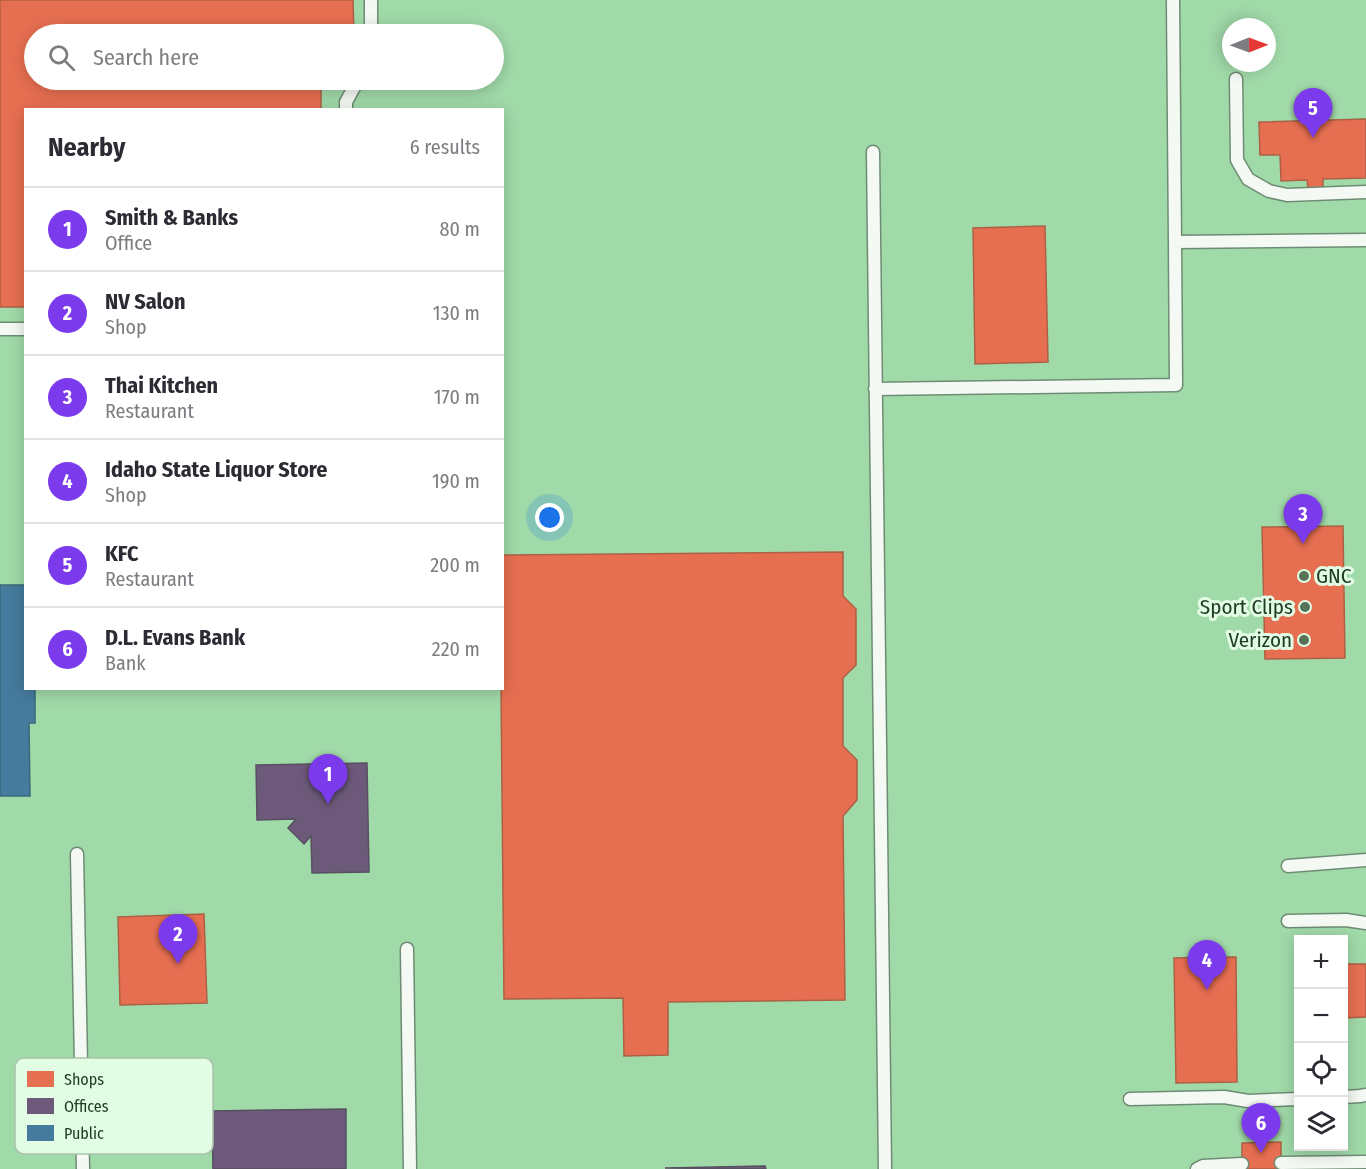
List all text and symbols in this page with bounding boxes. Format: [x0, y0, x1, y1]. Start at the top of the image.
north arrow [1222, 18, 1276, 72]
search box [24, 24, 504, 90]
icon: search [45, 41, 78, 74]
text: Search here [93, 44, 199, 71]
pin: 5 [1294, 88, 1332, 138]
text: Nearby [48, 132, 125, 163]
text: 6 results [410, 135, 480, 159]
text: Smith & Banks [105, 204, 238, 231]
text: 1 [63, 217, 72, 241]
text: 80 m [440, 217, 480, 241]
text: Office [105, 231, 152, 255]
text: NV Salon [105, 288, 186, 315]
text: 2 [63, 301, 72, 325]
text: 130 m [433, 301, 480, 325]
text: Shop [105, 315, 147, 339]
text: Thai Kitchen [105, 372, 218, 399]
text: 3 [63, 385, 72, 409]
text: 170 m [434, 385, 480, 409]
text: Restaurant [105, 399, 194, 423]
text: Idaho State Liquor Store [105, 456, 327, 483]
text: 4 [62, 469, 73, 493]
text: 190 m [432, 469, 480, 493]
text: Shop [105, 483, 147, 507]
pin: 3 [1284, 494, 1322, 544]
your location [535, 503, 564, 532]
text: KFC [105, 540, 139, 567]
text: 5 [63, 553, 72, 577]
text: 200 m [430, 553, 480, 577]
place label: GNC [1316, 563, 1352, 589]
text: Restaurant [105, 567, 194, 591]
marker: GNC [1297, 569, 1311, 583]
place label: Sport Clips [1200, 594, 1293, 620]
marker: Sport Clips [1298, 600, 1312, 614]
text: D.L. Evans Bank [105, 624, 245, 651]
place label: Verizon [1229, 627, 1292, 653]
marker: Verizon [1297, 633, 1311, 647]
text: 6 [62, 637, 73, 661]
text: 220 m [432, 637, 480, 661]
text: Bank [105, 651, 146, 675]
pin: 1 [308, 754, 348, 804]
pin: 2 [158, 914, 198, 964]
map controls [1294, 935, 1348, 1151]
button: + [1294, 935, 1348, 989]
pin: 4 [1188, 940, 1226, 990]
button: − [1294, 989, 1348, 1043]
button: locate [1294, 1043, 1348, 1097]
legend [15, 1058, 213, 1154]
text: Shops [64, 1070, 104, 1089]
text: Offices [64, 1097, 109, 1116]
button: layers [1294, 1097, 1348, 1151]
pin: 6 [1242, 1104, 1280, 1153]
text: Public [64, 1124, 104, 1143]

